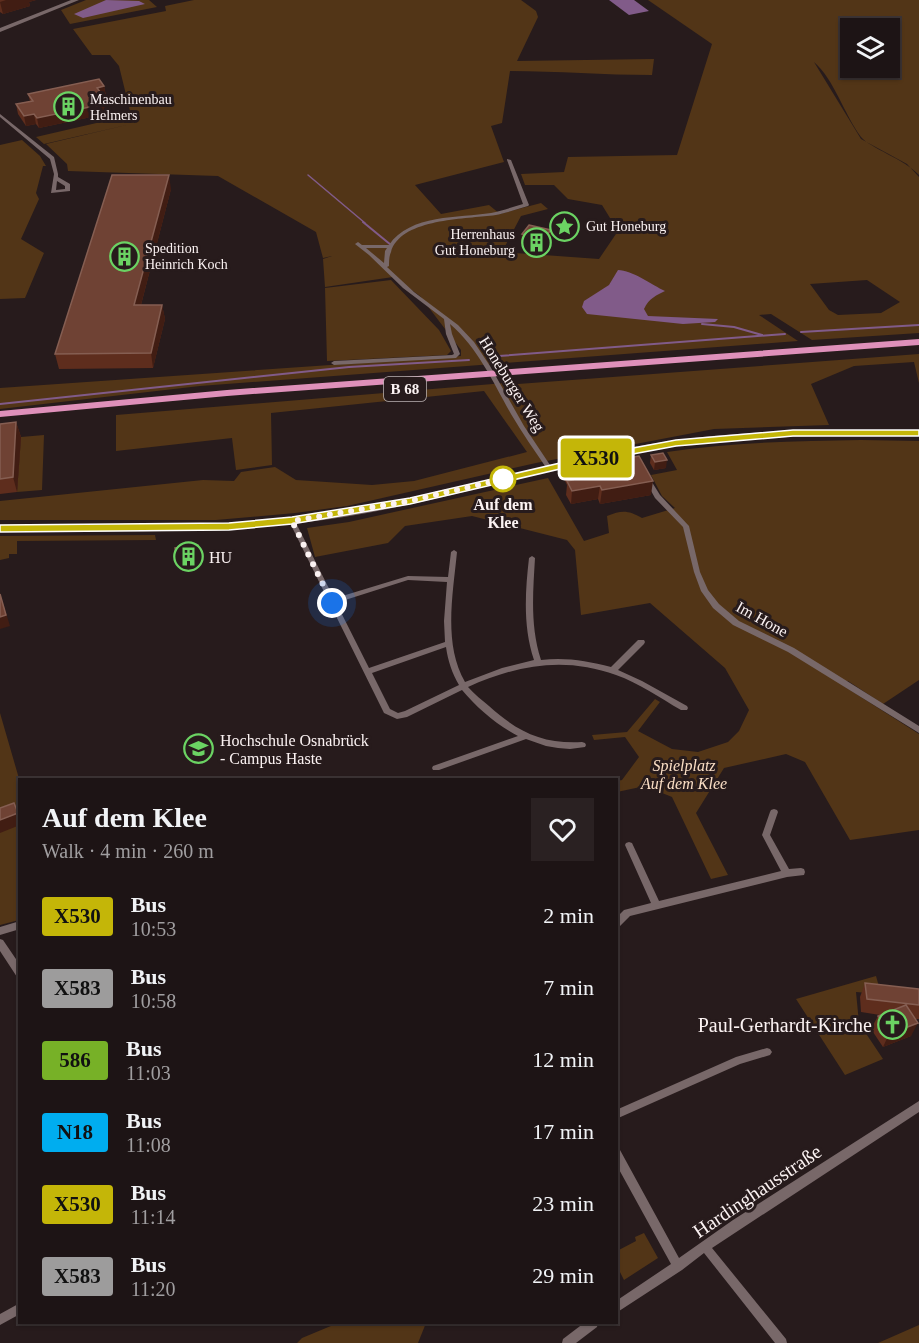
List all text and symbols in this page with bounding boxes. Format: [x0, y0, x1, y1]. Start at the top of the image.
map controls [840, 18, 900, 78]
button: layers [840, 18, 900, 78]
building icon: Maschinenbau Helmers [53, 91, 85, 123]
place label: Maschinenbau Helmers [90, 92, 172, 123]
place icon: Gut Honeburg [549, 210, 581, 242]
place label: Gut Honeburg [586, 219, 666, 234]
building icon: Herrenhaus Gut Honeburg [520, 226, 552, 258]
place label: Herrenhaus Gut Honeburg [435, 227, 515, 258]
building icon: Spedition Heinrich Koch [108, 240, 140, 272]
place label: Spedition Heinrich Koch [145, 241, 228, 272]
street label: Honeburger Weg [475, 333, 548, 435]
road number: B 68 [384, 377, 426, 401]
line badge: X530 [554, 438, 638, 478]
text: X530 [573, 446, 619, 470]
marker: Auf dem Klee [490, 466, 516, 492]
place label: Auf dem Klee [473, 496, 533, 531]
building icon: HU [172, 541, 204, 573]
place label: HU [209, 549, 233, 566]
your location [317, 588, 347, 618]
street label: Im Hone [733, 598, 791, 640]
place label: Hochschule Osnabrück - Campus Haste [220, 732, 369, 768]
school or university icon: Hochschule Osnabrück - Campus Haste [183, 733, 215, 765]
park label: Spielplatz Auf dem Klee [640, 757, 727, 793]
button: heart [531, 798, 594, 861]
text: Auf dem Klee [42, 802, 207, 833]
text: Walk · 4 min · 260 m [42, 840, 214, 862]
text: Bus [131, 892, 166, 917]
text: 2 min [543, 903, 594, 928]
text: X530 [54, 904, 101, 928]
text: 10:53 [131, 918, 176, 940]
text: Bus [131, 964, 166, 989]
text: 7 min [543, 975, 594, 1000]
text: X583 [54, 976, 101, 1000]
text: 10:58 [131, 990, 176, 1012]
church icon: Paul-Gerhardt-Kirche [877, 1009, 909, 1041]
place label: Paul-Gerhardt-Kirche [698, 1014, 872, 1036]
text: Bus [126, 1036, 161, 1061]
text: 12 min [532, 1047, 594, 1072]
text: 586 [59, 1048, 91, 1072]
text: 11:03 [126, 1062, 171, 1084]
text: Bus [126, 1108, 161, 1133]
text: 17 min [532, 1119, 594, 1144]
text: N18 [57, 1120, 93, 1144]
text: 11:08 [126, 1134, 171, 1156]
street label: Hardinghausstraße [689, 1140, 826, 1243]
text: Bus [131, 1180, 166, 1205]
text: 23 min [532, 1191, 594, 1216]
text: X530 [54, 1192, 101, 1216]
text: 11:14 [131, 1206, 176, 1228]
text: Bus [131, 1252, 166, 1277]
text: 29 min [532, 1263, 594, 1288]
text: X583 [54, 1264, 101, 1288]
text: 11:20 [131, 1278, 176, 1300]

